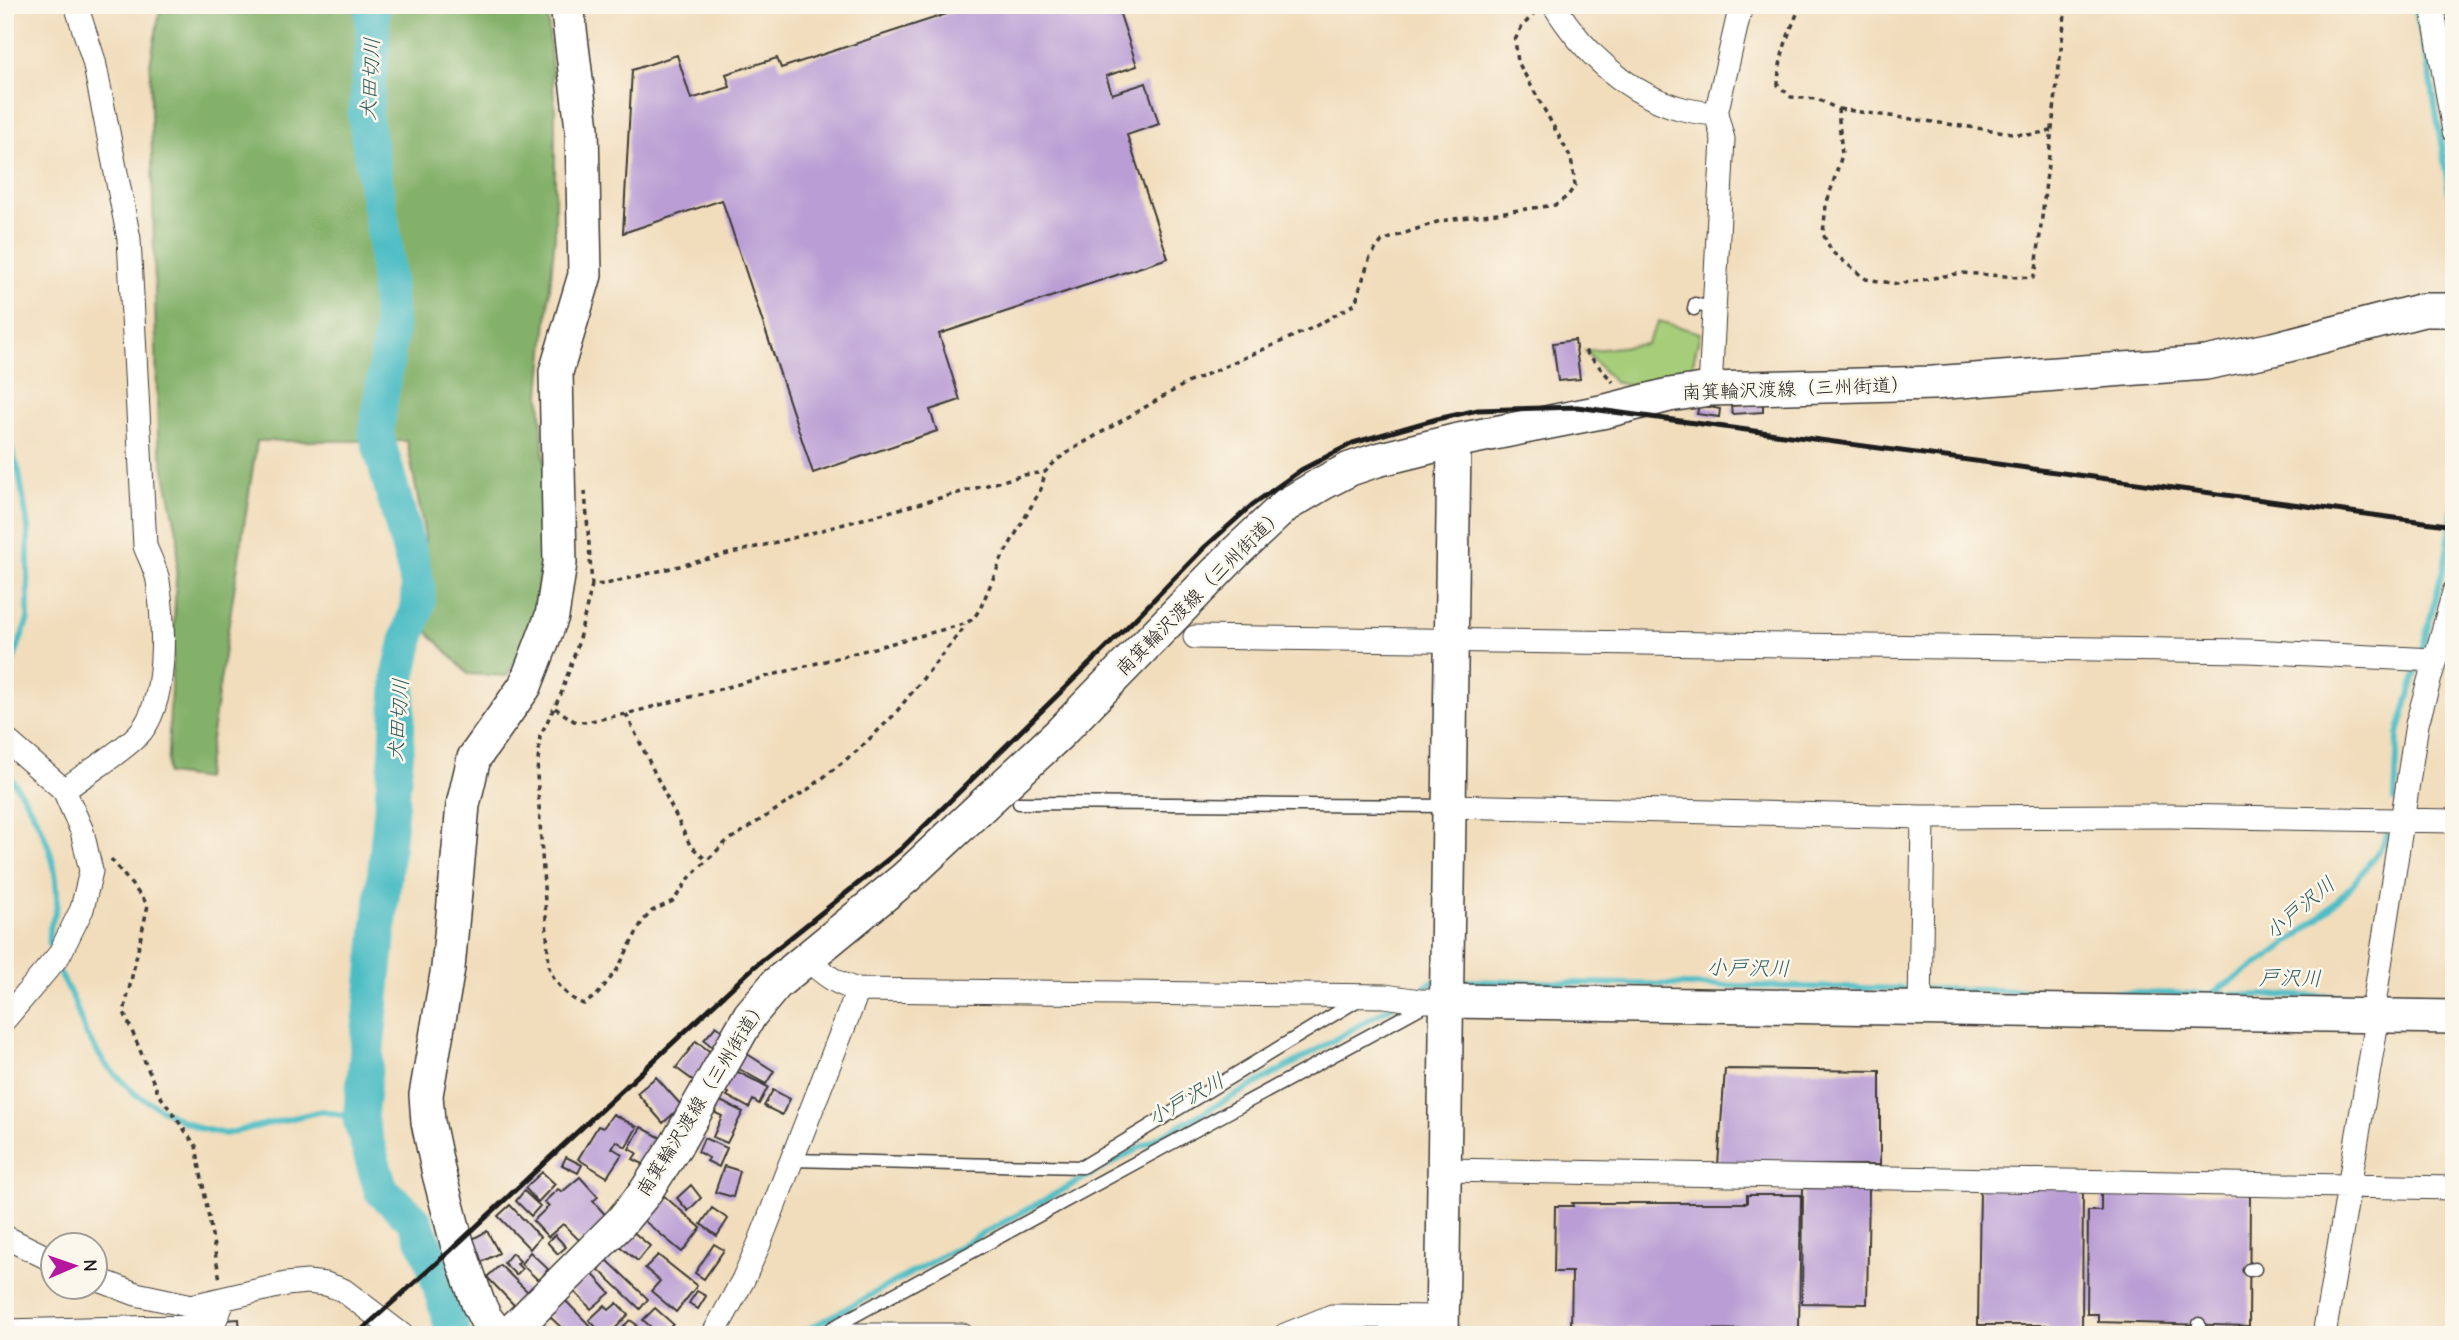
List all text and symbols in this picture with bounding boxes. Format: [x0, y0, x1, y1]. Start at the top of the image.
water label: 犬田切川 [356, 36, 384, 122]
street label: 南箕輪沢渡線（三州街道） [1682, 374, 1910, 404]
street label: 南箕輪沢渡線（三州街道） [1112, 504, 1288, 680]
water label: 犬田切川 [383, 677, 413, 763]
water label: 小戸沢川 [2260, 872, 2340, 944]
water label: 小戸沢川 [1706, 955, 1790, 981]
water label: 戸沢川 [2258, 965, 2322, 991]
street label: 南箕輪沢渡線（三州街道） [632, 995, 772, 1201]
water label: 小戸沢川 [1143, 1068, 1229, 1130]
north arrow [38, 1232, 108, 1302]
text: N [79, 1259, 101, 1272]

